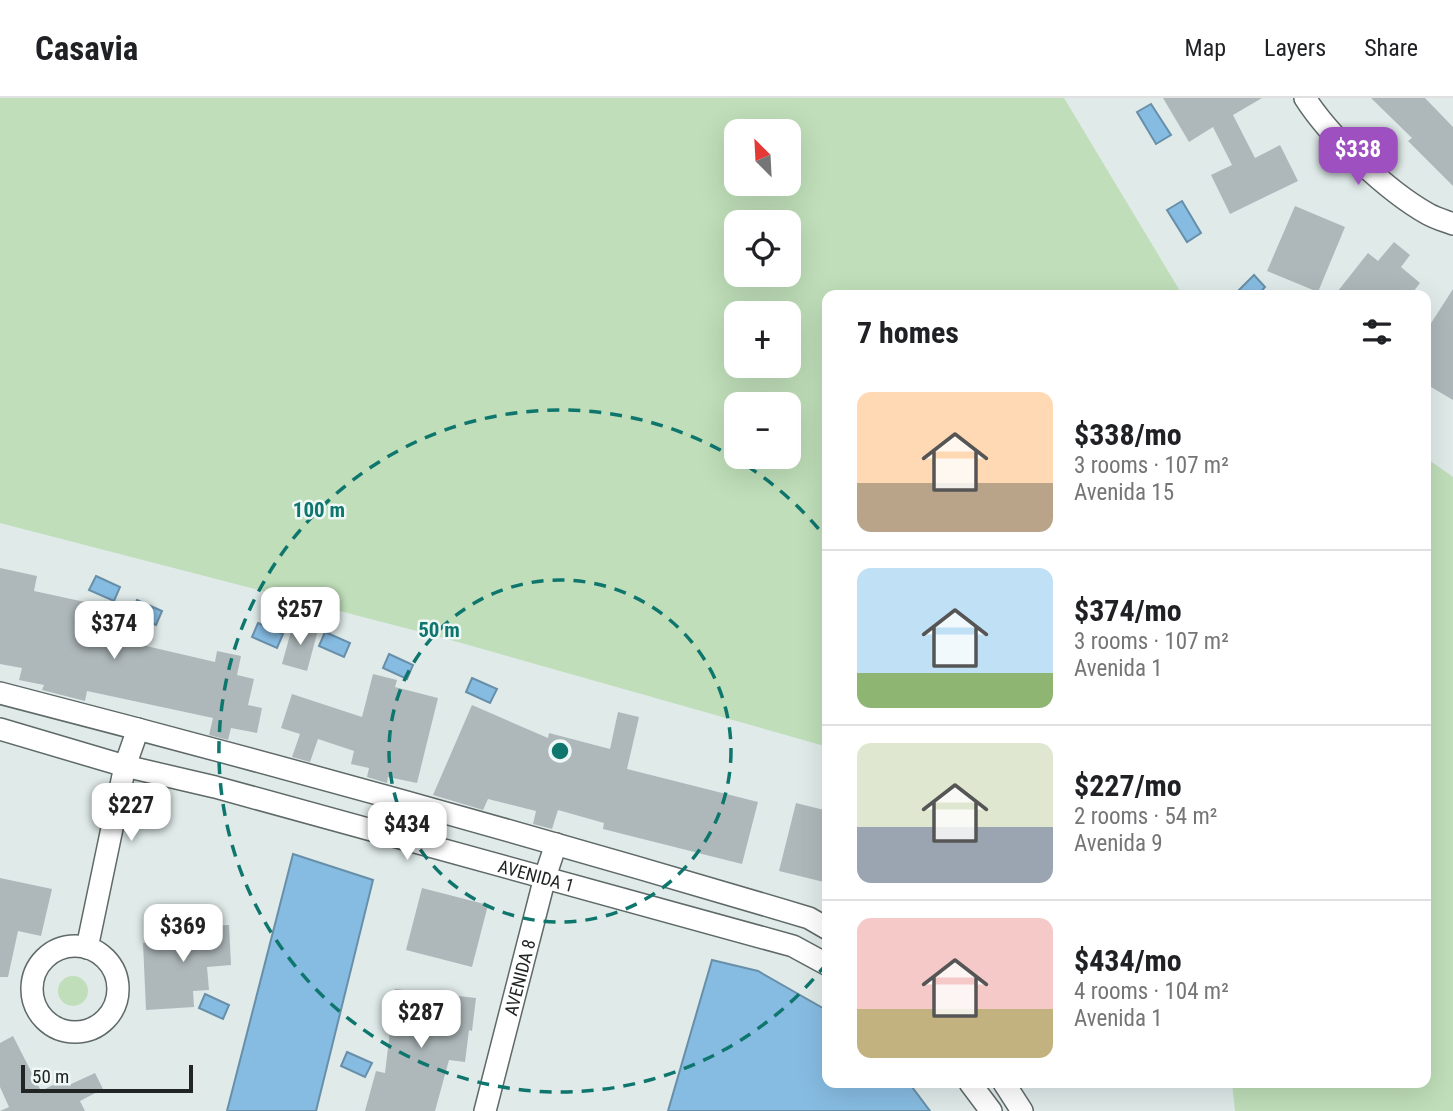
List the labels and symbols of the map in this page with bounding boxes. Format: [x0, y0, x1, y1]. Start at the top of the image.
north arrow [724, 119, 802, 196]
pin: $338 [1317, 127, 1399, 187]
text: 100 m [293, 498, 345, 522]
pin: $257 [259, 588, 341, 647]
pin: $374 [73, 602, 155, 661]
text: 50 m [418, 618, 460, 642]
centre of rings [548, 739, 572, 763]
pin: $227 [90, 784, 172, 843]
pin: $434 [366, 802, 448, 862]
street label: AVENIDA 1 [496, 855, 577, 896]
pin: $369 [142, 904, 224, 964]
street label: AVENIDA 8 [499, 937, 539, 1018]
pin: $287 [380, 990, 462, 1050]
scale bar [21, 1062, 192, 1094]

